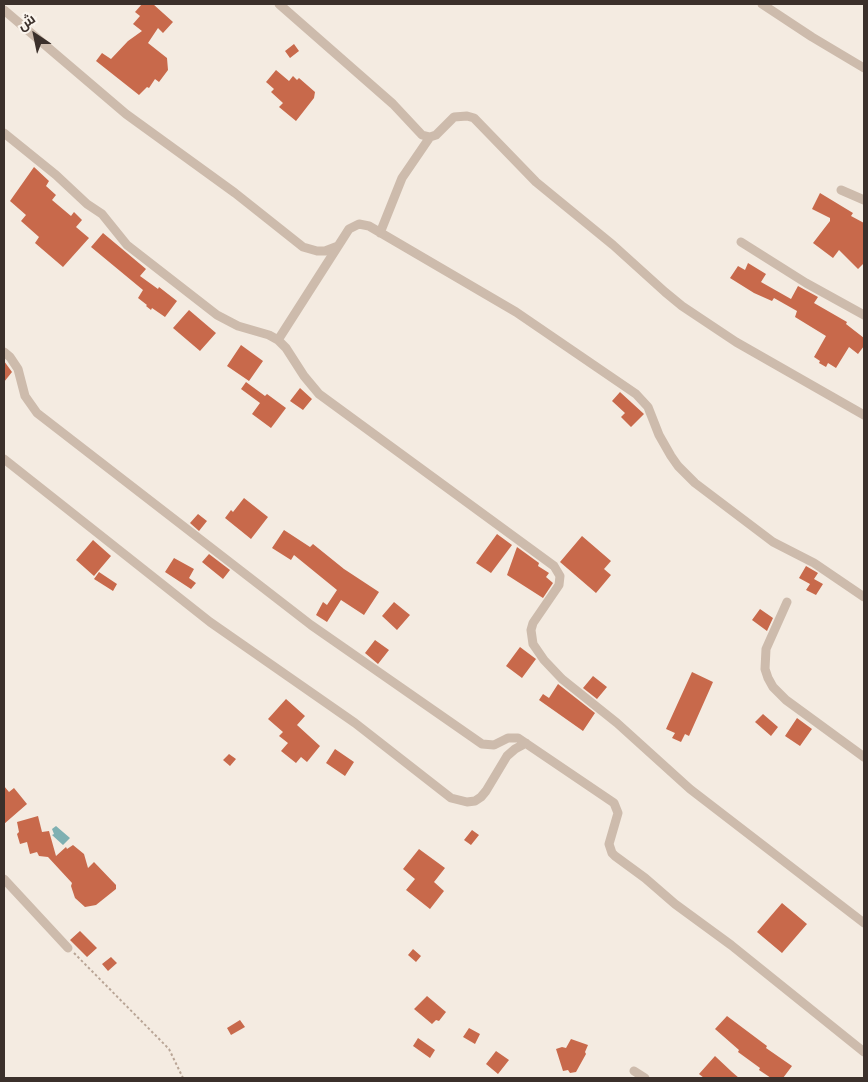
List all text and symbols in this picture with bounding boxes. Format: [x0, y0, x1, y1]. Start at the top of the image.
text: ش [14, 9, 39, 35]
north arrow [10, 10, 60, 60]

